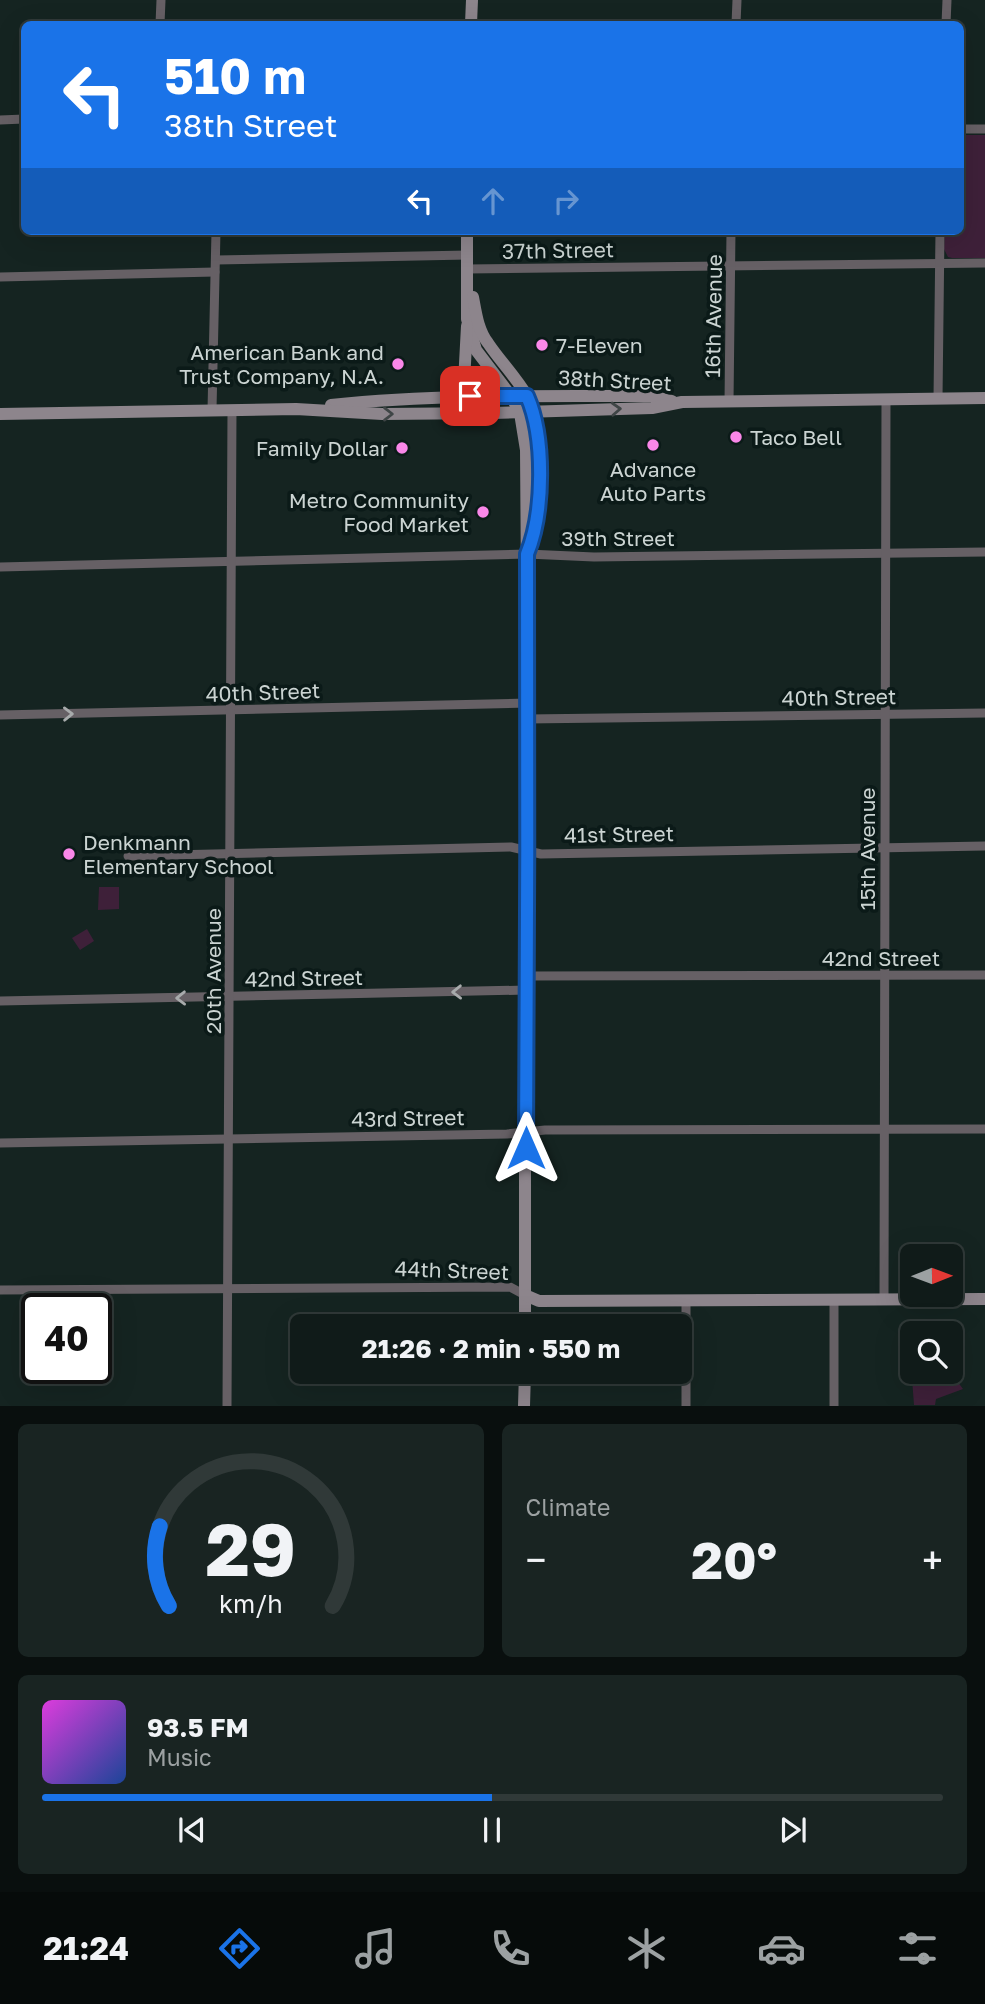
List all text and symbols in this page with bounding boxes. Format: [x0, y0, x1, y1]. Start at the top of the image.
text: 510 m [164, 46, 306, 105]
icon: left [49, 49, 140, 140]
text: 38th Street [164, 106, 337, 144]
icon: left [401, 182, 439, 220]
icon: ahead [474, 182, 512, 220]
icon: right [547, 182, 585, 220]
street label: 37th Street [502, 236, 614, 264]
street label: 16th Avenue [699, 254, 727, 378]
place label: 7-Eleven [556, 332, 643, 358]
marker: 7-Eleven [534, 337, 550, 353]
place label: American Bank and Trust Company, N.A. [179, 339, 384, 389]
marker: American Bank and Trust Company, N.A. [390, 356, 406, 372]
street label: 38th Street [557, 364, 673, 396]
pin [440, 366, 500, 426]
icon: arrive [451, 377, 489, 415]
one-way arrow [610, 402, 621, 417]
one-way arrow [384, 406, 394, 422]
place label: Taco Bell [750, 424, 842, 450]
marker: Taco Bell [728, 429, 744, 445]
place label: Family Dollar [256, 435, 388, 461]
marker: Advance Auto Parts [645, 437, 661, 453]
marker: Family Dollar [394, 440, 410, 456]
place label: Advance Auto Parts [600, 456, 706, 506]
place label: Metro Community Food Market [289, 487, 469, 537]
marker: Metro Community Food Market [475, 504, 491, 520]
street label: 39th Street [561, 525, 675, 551]
street label: 40th Street [205, 677, 321, 707]
street label: 40th Street [782, 683, 896, 711]
one-way arrow [63, 706, 74, 722]
street label: 15th Avenue [854, 787, 880, 911]
street label: 41st Street [564, 820, 674, 848]
place label: Denkmann Elementary School [83, 829, 274, 879]
marker: Denkmann Elementary School [61, 846, 77, 862]
street label: 20th Avenue [200, 908, 226, 1034]
street label: 42nd Street [822, 945, 940, 971]
street label: 42nd Street [245, 964, 363, 992]
one-way arrow [452, 984, 462, 1000]
one-way arrow [175, 990, 186, 1006]
street label: 43rd Street [351, 1104, 465, 1132]
position arrow [489, 1111, 563, 1185]
north arrow [900, 1244, 962, 1307]
map controls [900, 1244, 963, 1384]
street label: 44th Street [394, 1255, 510, 1285]
speed limit sign: 40 [21, 1293, 112, 1384]
button: search [900, 1321, 963, 1384]
text: 21:26 · 2 min · 550 m [362, 1333, 620, 1364]
text: Climate [526, 1493, 610, 1521]
text: 29 [205, 1506, 296, 1593]
text: 20° [691, 1528, 777, 1590]
text: − [526, 1537, 546, 1582]
text: + [922, 1537, 943, 1582]
text: km/h [219, 1588, 283, 1619]
text: 93.5 FM [147, 1712, 249, 1743]
text: Music [147, 1743, 212, 1771]
icon: previous [173, 1811, 211, 1849]
icon: pause [473, 1811, 511, 1849]
icon: next [774, 1811, 812, 1849]
icon: directions [215, 1924, 264, 1973]
icon: music [351, 1924, 400, 1973]
icon: phone [486, 1924, 535, 1973]
icon: climate [622, 1924, 671, 1973]
icon: car [757, 1924, 806, 1973]
icon: filters [893, 1924, 942, 1973]
text: 21:24 [43, 1929, 129, 1967]

